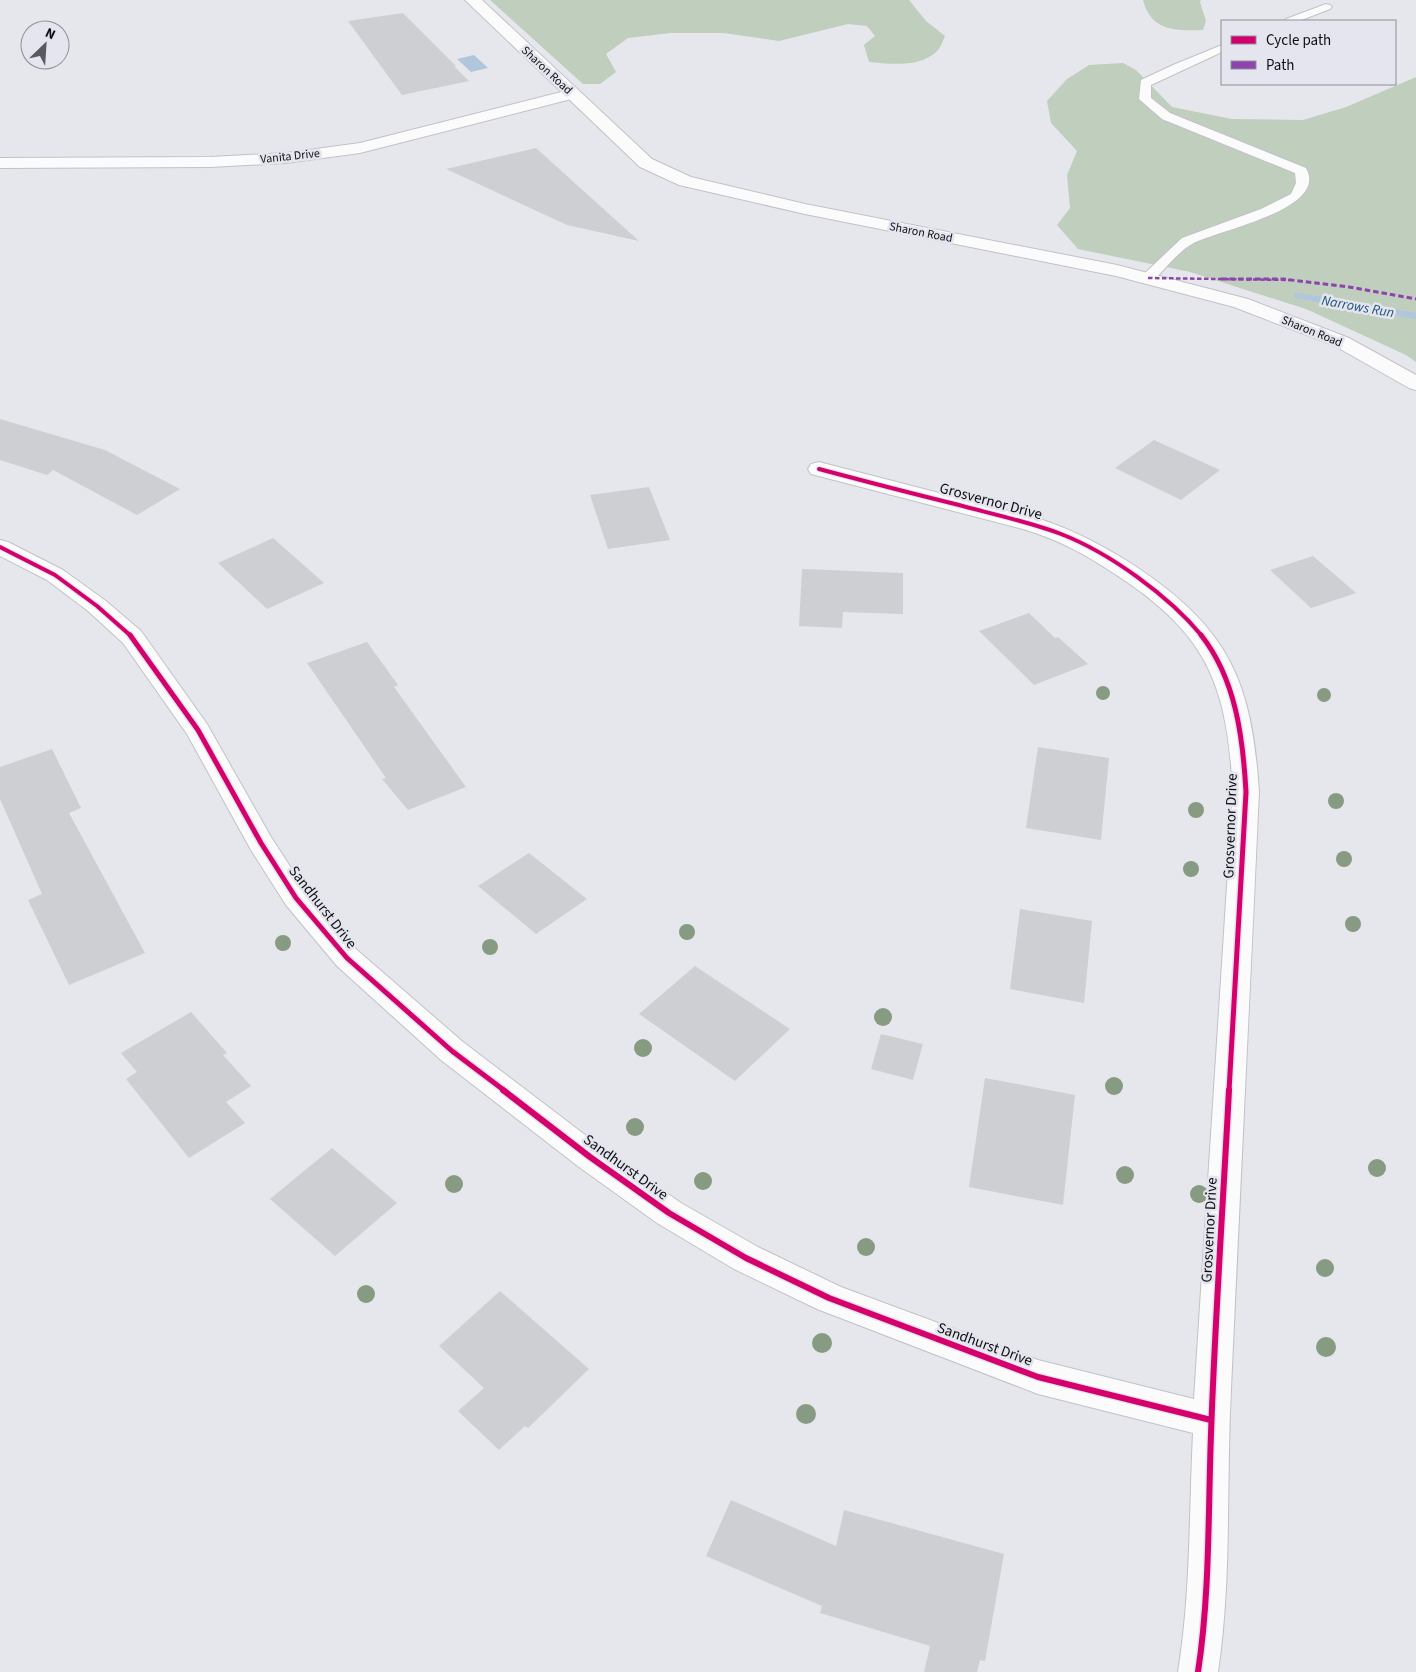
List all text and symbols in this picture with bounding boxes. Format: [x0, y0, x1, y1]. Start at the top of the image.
north arrow [20, 20, 70, 70]
legend [1221, 20, 1396, 85]
text: N [42, 23, 59, 45]
text: Cycle path [1266, 30, 1331, 51]
street label: Sharon Road [517, 42, 576, 98]
text: Path [1266, 55, 1294, 76]
street label: Vanita Drive [259, 145, 321, 168]
street label: Sharon Road [888, 218, 954, 247]
water label: Narrows Run [1320, 291, 1396, 323]
street label: Sharon Road [1279, 312, 1345, 351]
street label: Grosvernor Drive [937, 478, 1044, 525]
street label: Grosvernor Drive [1218, 773, 1243, 879]
street label: Sandhurst Drive [284, 861, 362, 953]
street label: Sandhurst Drive [579, 1129, 672, 1205]
street label: Grosvernor Drive [1196, 1177, 1223, 1283]
street label: Sandhurst Drive [934, 1317, 1035, 1371]

